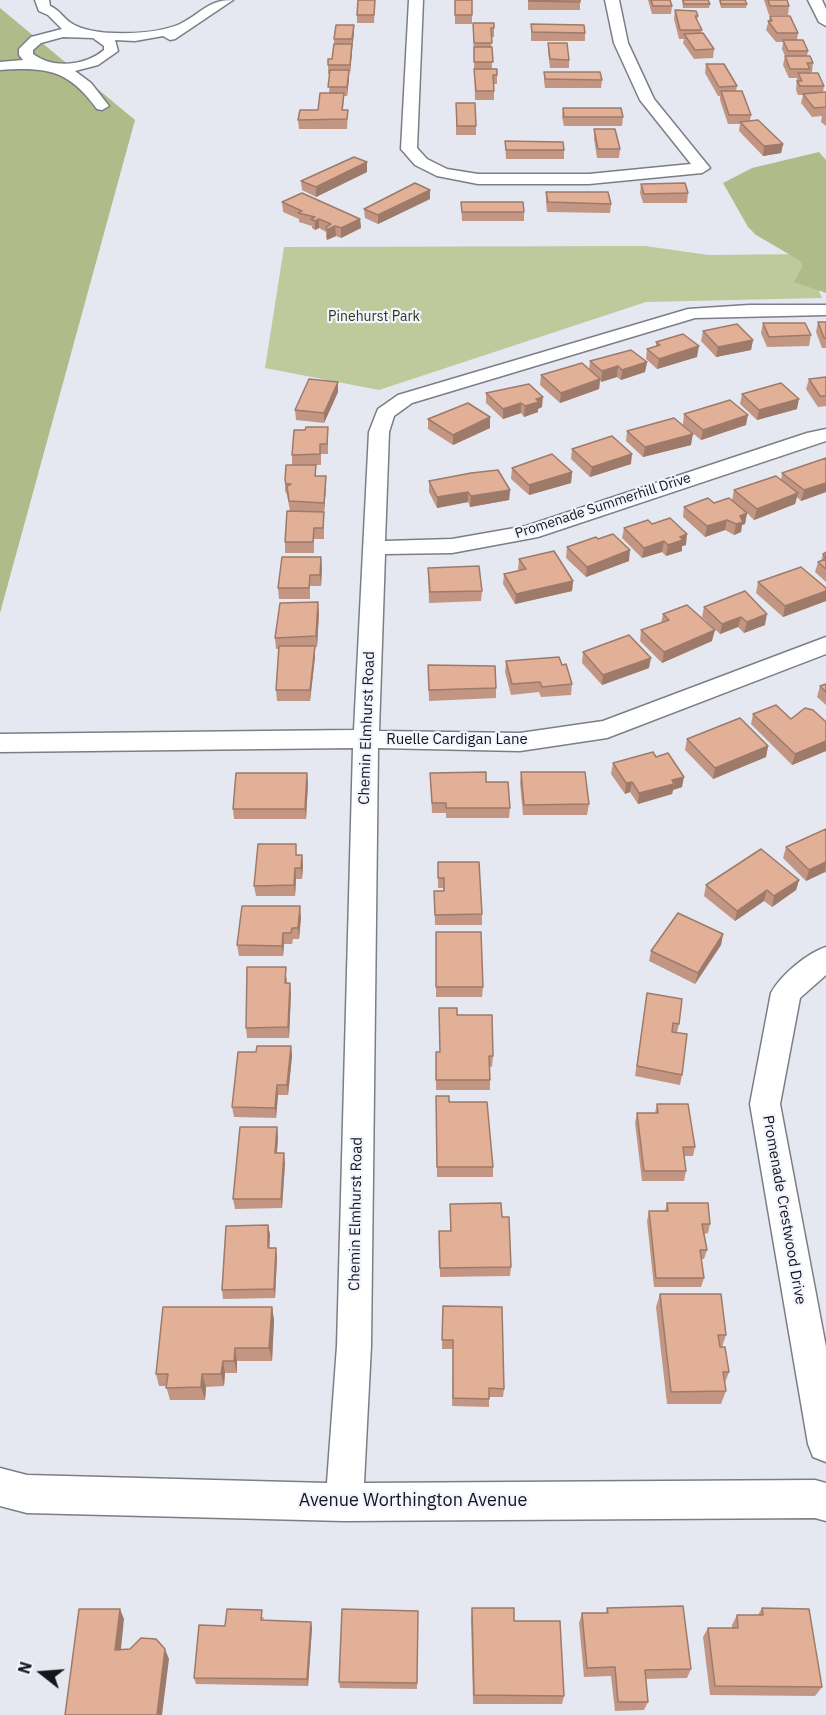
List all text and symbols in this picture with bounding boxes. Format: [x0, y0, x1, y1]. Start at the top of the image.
park label: Pinehurst Park [328, 309, 420, 325]
street label: Promenade Summerhill Drive [513, 470, 693, 542]
street label: Chemin Elmhurst Road [355, 651, 379, 805]
street label: Ruelle Cardigan Lane [386, 731, 528, 749]
street label: Promenade Crestwood Drive [758, 1114, 810, 1306]
street label: Chemin Elmhurst Road [346, 1137, 366, 1291]
street label: Avenue Worthington Avenue [299, 1490, 527, 1512]
north arrow [12, 1643, 72, 1703]
text: N [14, 1659, 36, 1676]

